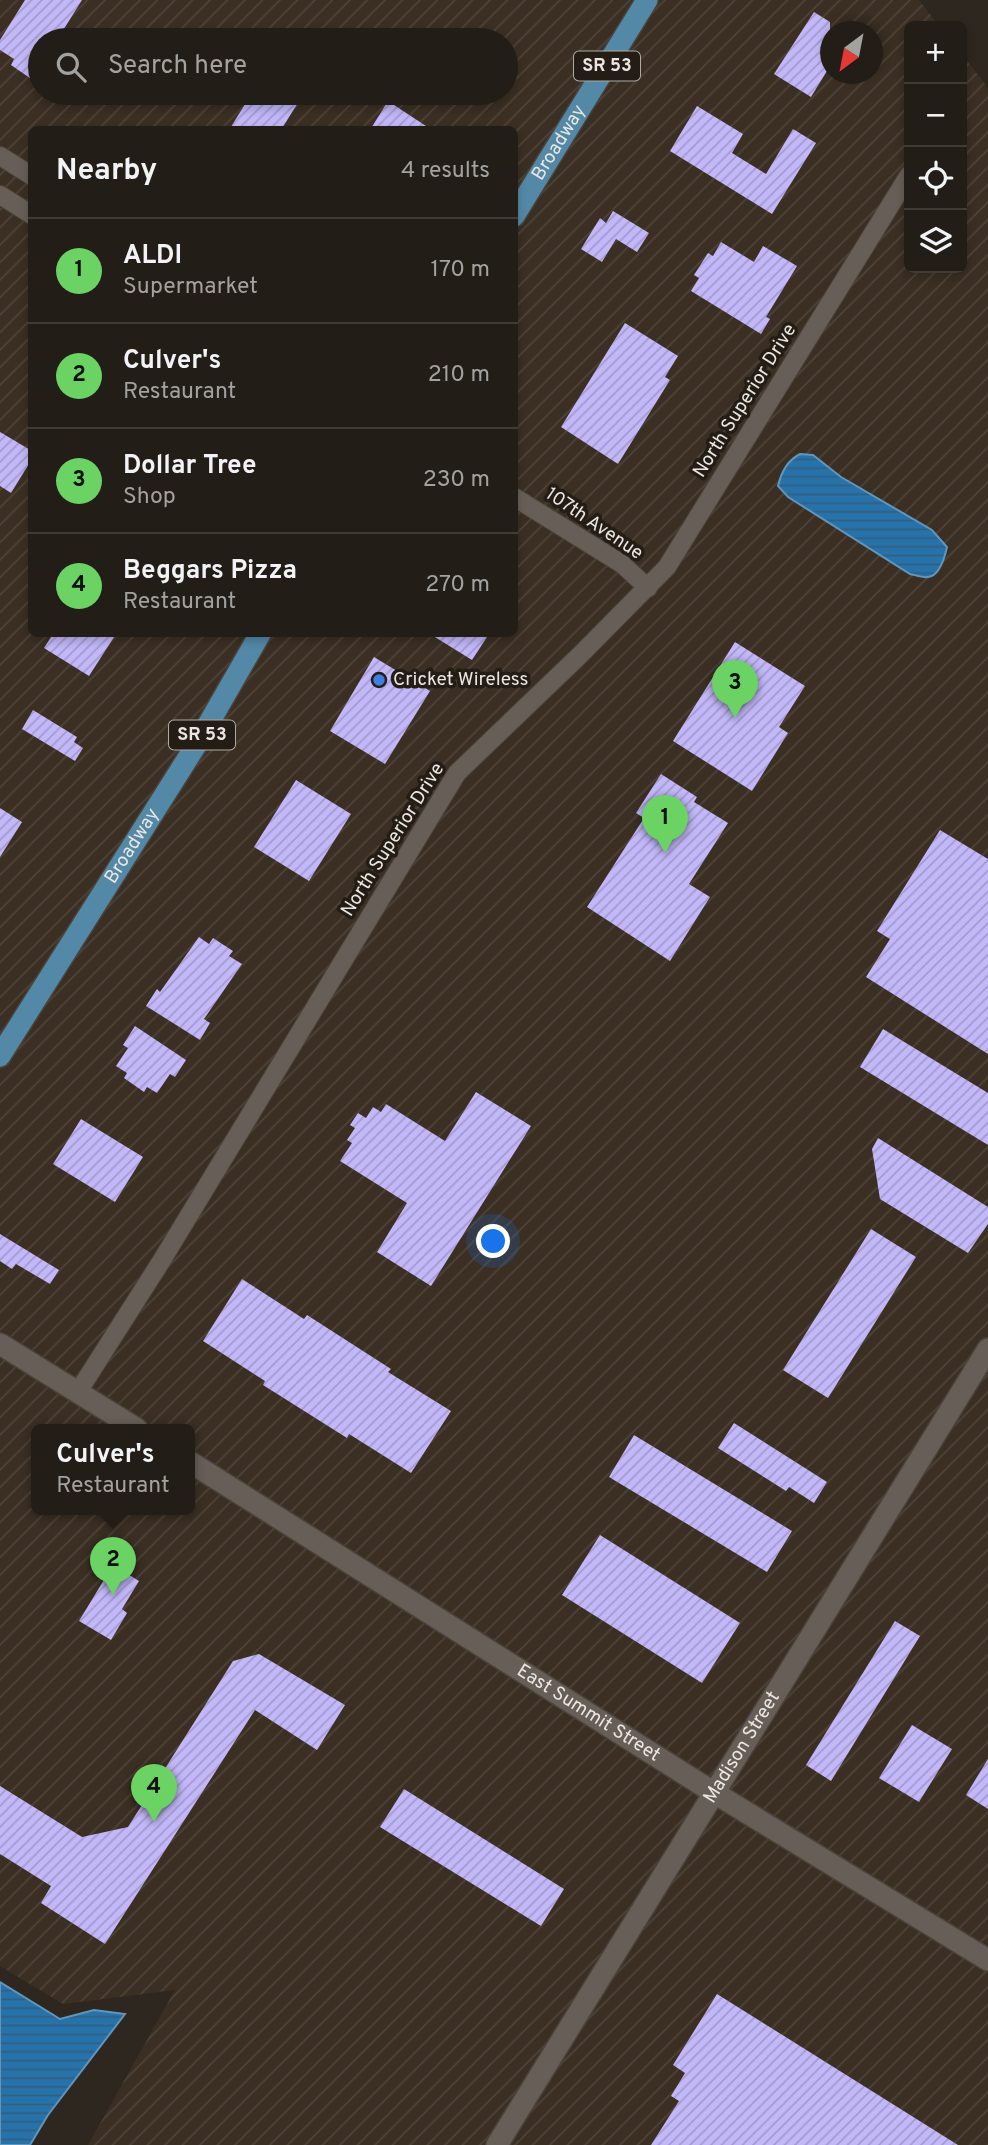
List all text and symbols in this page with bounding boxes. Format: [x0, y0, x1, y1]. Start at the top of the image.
north arrow [820, 21, 883, 84]
map controls [904, 21, 967, 273]
button: + [904, 21, 967, 84]
search box [28, 28, 518, 105]
icon: search [52, 48, 90, 86]
text: Search here [108, 50, 247, 83]
road number: SR 53 [574, 52, 640, 80]
button: − [904, 84, 967, 147]
street label: Broadway [527, 100, 592, 185]
button: locate [904, 147, 967, 210]
text: Nearby [56, 153, 157, 190]
text: 4 results [401, 157, 490, 186]
button: layers [904, 210, 967, 273]
text: ALDI [123, 240, 182, 273]
text: 1 [74, 256, 84, 285]
text: 170 m [431, 256, 490, 285]
text: Supermarket [123, 273, 258, 302]
street label: North Superior Drive [688, 320, 802, 482]
text: Culver's [123, 345, 221, 378]
text: 2 [72, 361, 86, 390]
text: 210 m [428, 361, 490, 390]
text: Restaurant [123, 378, 236, 407]
text: Dollar Tree [123, 450, 257, 483]
text: 3 [72, 466, 86, 495]
text: 230 m [423, 466, 490, 495]
text: Shop [123, 483, 176, 512]
street label: 107th Avenue [541, 483, 647, 565]
text: Beggars Pizza [123, 555, 297, 588]
text: 4 [72, 571, 86, 600]
text: 270 m [425, 571, 490, 600]
text: Restaurant [123, 588, 236, 617]
pin: 3 [712, 660, 758, 718]
place label: Cricket Wireless [393, 668, 529, 692]
marker: Cricket Wireless [371, 672, 387, 688]
road number: SR 53 [169, 720, 235, 750]
street label: North Superior Drive [336, 759, 450, 921]
pin: 1 [642, 795, 688, 853]
street label: Broadway [100, 804, 165, 888]
your location [476, 1224, 510, 1258]
popup [31, 1424, 195, 1515]
text: Culver's [56, 1439, 155, 1472]
text: Restaurant [56, 1472, 170, 1501]
pin: 2 [90, 1537, 136, 1595]
street label: East Summit Street [512, 1659, 665, 1768]
street label: Madison Street [699, 1687, 786, 1808]
pin: 4 [131, 1764, 177, 1822]

